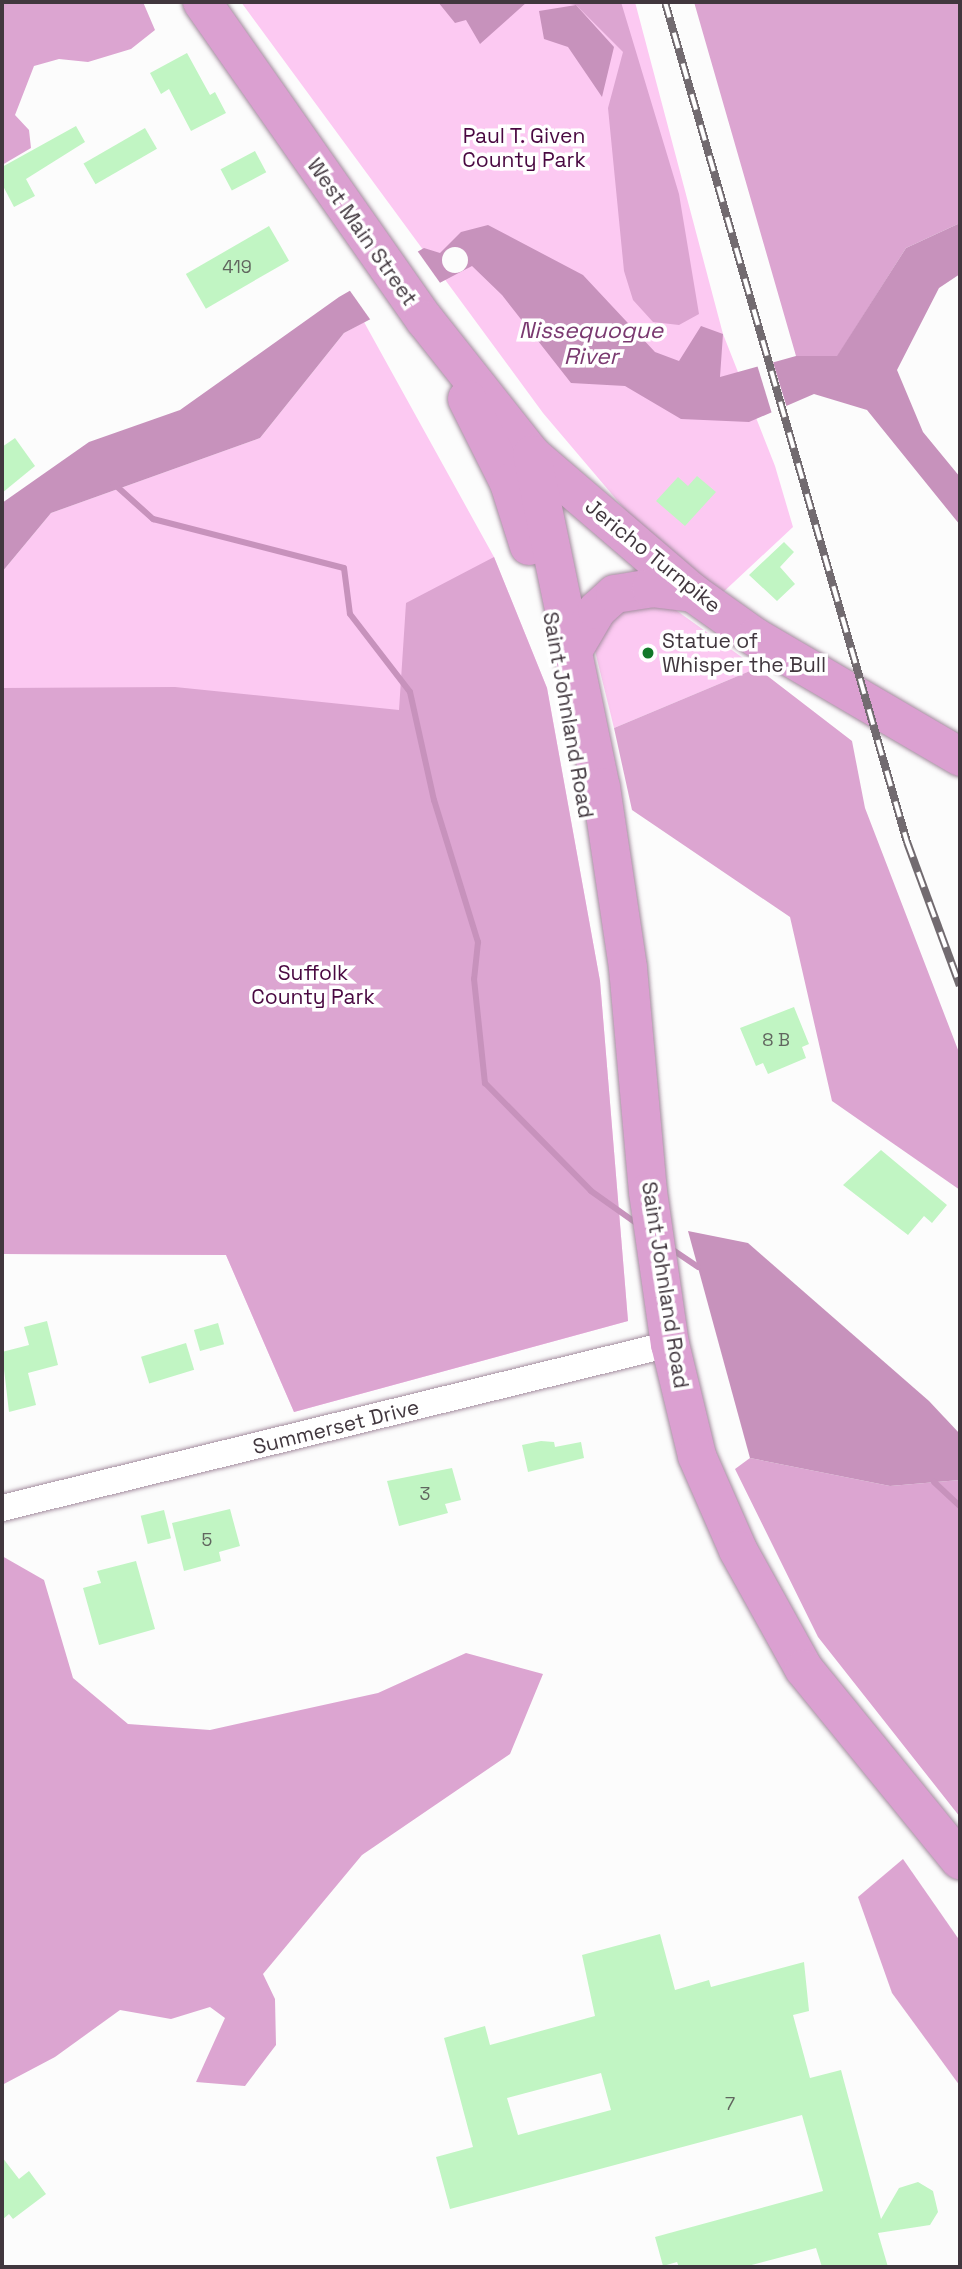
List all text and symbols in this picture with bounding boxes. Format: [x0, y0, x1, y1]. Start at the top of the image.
park label: Paul T. Given County Park [462, 123, 586, 173]
street label: West Main Street [302, 153, 422, 311]
house number: 419 [222, 256, 252, 278]
water label: Nissequogue River [519, 316, 663, 370]
street label: Jericho Turnpike [580, 494, 726, 618]
street label: Saint Johnland Road [537, 610, 599, 820]
place label: Statue of Whisper the Bull [662, 628, 826, 678]
marker: Statue of Whisper the Bull [640, 645, 656, 661]
park label: Suffolk County Park [251, 960, 375, 1010]
house number: 8 B [762, 1029, 790, 1051]
street label: Saint Johnland Road [636, 1180, 694, 1390]
street label: Summerset Drive [250, 1394, 422, 1460]
house number: 3 [420, 1483, 430, 1505]
house number: 5 [202, 1529, 212, 1551]
house number: 7 [725, 2093, 735, 2115]

